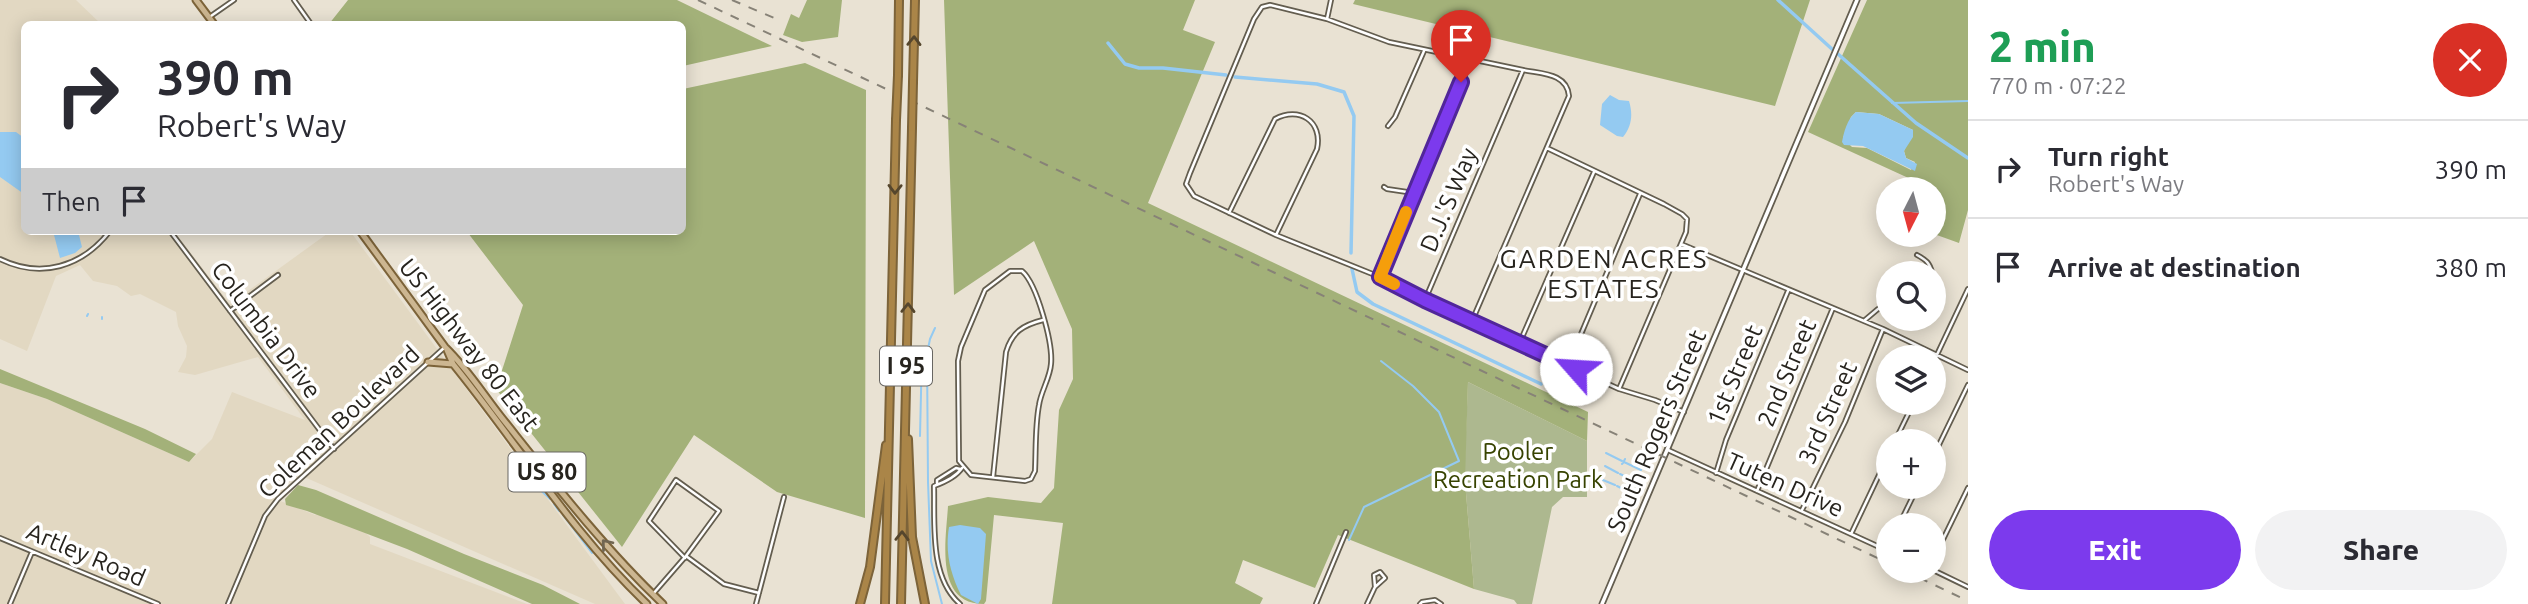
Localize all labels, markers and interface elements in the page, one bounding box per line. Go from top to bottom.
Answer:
pin [1431,10,1491,82]
icon: arrive [1442,21,1480,59]
text: 2 min [1989,23,2096,70]
button: close [2433,23,2507,97]
one-way arrow [906,35,921,46]
icon: right [42,49,133,140]
text: 390 m [157,49,294,104]
text: 770 m · 07:22 [1989,73,2127,98]
text: Robert's Way [157,107,346,143]
text: Turn right [2048,142,2169,171]
street label: D.J.'S Way [1415,143,1483,256]
icon: right [1989,150,2027,188]
text: 390 m [2435,155,2507,184]
text: Robert's Way [2048,171,2184,196]
north arrow [1876,177,1946,247]
map controls [1876,177,1946,583]
icon: arrive [115,182,153,220]
one-way arrow [887,184,903,194]
text: Then [42,187,101,216]
district label: GARDEN ACRES ESTATES [1500,244,1708,303]
icon: arrive [1989,248,2027,286]
street label: US Highway 80 East [394,253,545,436]
text: Arrive at destination [2048,253,2301,282]
text: 380 m [2435,253,2507,282]
street label: Columbia Drive [206,256,326,403]
button: search [1876,261,1946,331]
one-way arrow [900,303,915,314]
street label: 2nd Street [1752,315,1821,430]
street label: 1st Street [1701,320,1768,429]
street label: South Rogers Street [1602,325,1712,536]
position arrow [1539,332,1613,406]
street label: Coleman Boulevard [253,340,425,503]
button: layers [1876,345,1946,415]
road number: I 95 [880,346,932,386]
street label: 3rd Street [1793,357,1862,468]
button: + [1876,429,1946,499]
park label: Pooler Recreation Park [1433,438,1603,493]
street label: Tuten Drive [1723,447,1848,522]
road number: US 80 [508,452,586,492]
button: Exit [1989,510,2241,590]
button: Share [2255,510,2507,590]
button: − [1876,513,1946,583]
street label: Artley Road [23,517,149,592]
one-way arrow [895,530,910,541]
one-way arrow [602,539,615,552]

